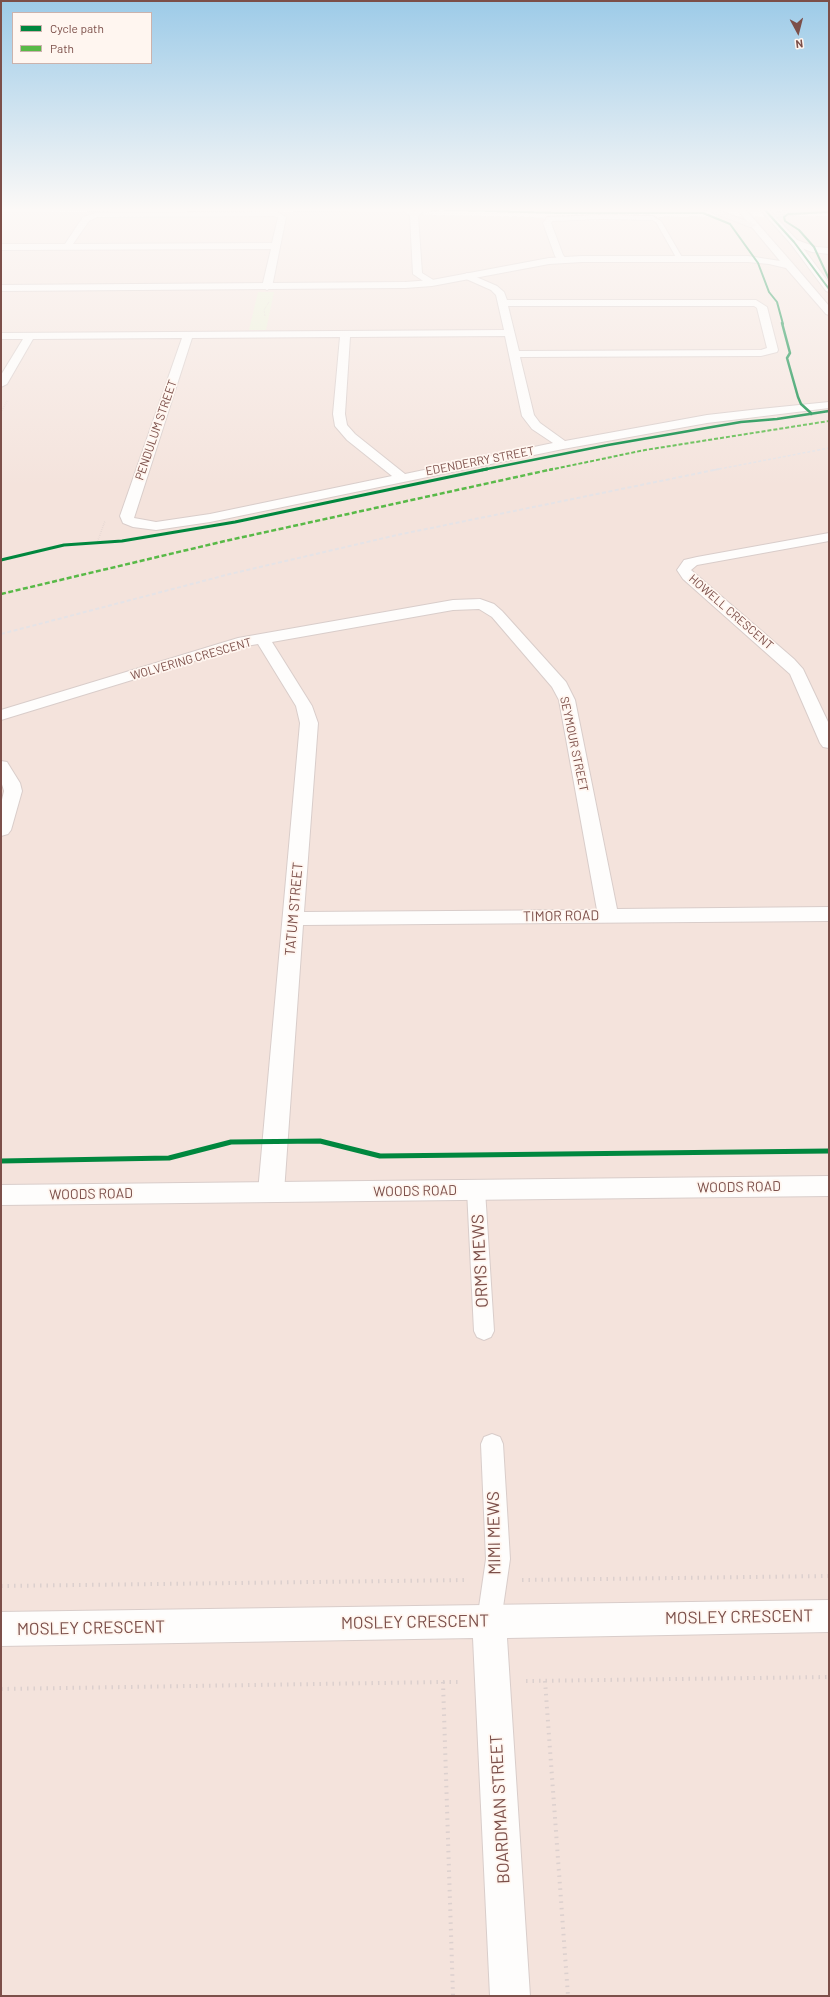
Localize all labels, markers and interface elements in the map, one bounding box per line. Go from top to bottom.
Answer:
legend [12,12,152,64]
north arrow [778,12,818,52]
text: Cycle path [50,21,104,35]
text: N [795,38,804,51]
text: Path [50,41,74,55]
street label: PENDULUM STREET [132,378,180,482]
street label: EDENDERRY STREET [424,443,536,479]
street label: HOWELL CRESCENT [686,571,776,653]
street label: WOLVERING CRESCENT [129,635,253,683]
street label: SEYMOUR STREET [557,695,591,793]
street label: TATUM STREET [282,861,306,957]
street label: TIMOR ROAD [523,907,599,925]
street label: WOODS ROAD [697,1178,781,1196]
street label: WOODS ROAD [373,1182,457,1200]
street label: WOODS ROAD [49,1185,133,1203]
street label: ORMS MEWS [467,1214,493,1308]
street label: MIMI MEWS [483,1491,505,1575]
street label: MOSLEY CRESCENT [665,1606,813,1628]
street label: MOSLEY CRESCENT [341,1611,489,1633]
street label: MOSLEY CRESCENT [17,1617,165,1639]
street label: BOARDMAN STREET [486,1734,514,1884]

